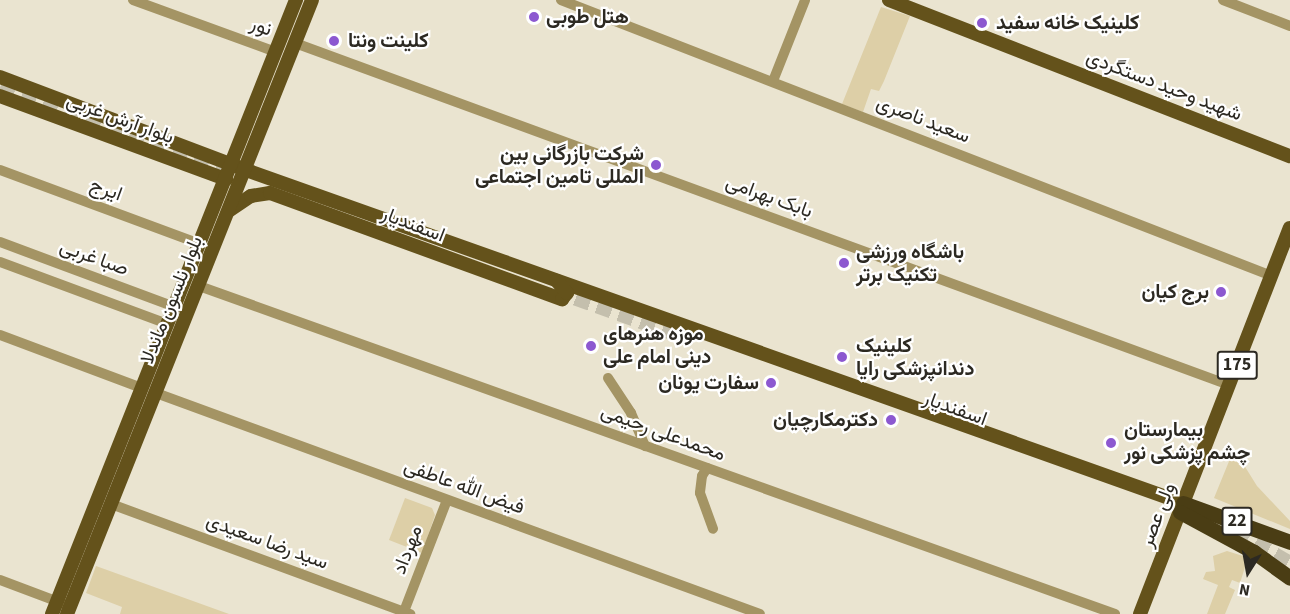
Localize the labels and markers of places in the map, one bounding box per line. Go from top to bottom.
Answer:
place label: هتل طوبی [546,5,629,29]
marker: هتل طوبی [527,10,541,24]
place label: کلینیک خانه سفید [996,11,1139,35]
marker: کلینیک خانه سفید [973,14,991,32]
place label: کلینت ونتا [348,29,429,53]
marker: کلینت ونتا [325,32,343,50]
place label: شرکت بازرگانی بین المللی تامین اجتماعی [475,142,644,189]
marker: شرکت بازرگانی بین المللی تامین اجتماعی [649,158,663,172]
place label: باشگاه ورزشی تکنیک برتر [856,240,964,287]
marker: باشگاه ورزشی تکنیک برتر [837,256,851,270]
place label: برج کیان [1141,280,1209,304]
marker: برج کیان [1214,285,1228,299]
place label: موزه هنرهای دینی امام علی [603,322,711,369]
place label: کلینیک دندانپزشکی رایا [856,334,974,381]
marker: موزه هنرهای دینی امام علی [584,339,598,353]
marker: کلینیک دندانپزشکی رایا [833,348,851,366]
place label: سفارت یونان [658,371,759,395]
marker: سفارت یونان [764,376,778,390]
place label: دكترمكارچيان [773,408,878,432]
marker: دكترمكارچيان [882,411,900,429]
place label: بیمارستان چشم پزشکی نور [1124,419,1250,466]
marker: بیمارستان چشم پزشکی نور [1102,434,1120,452]

